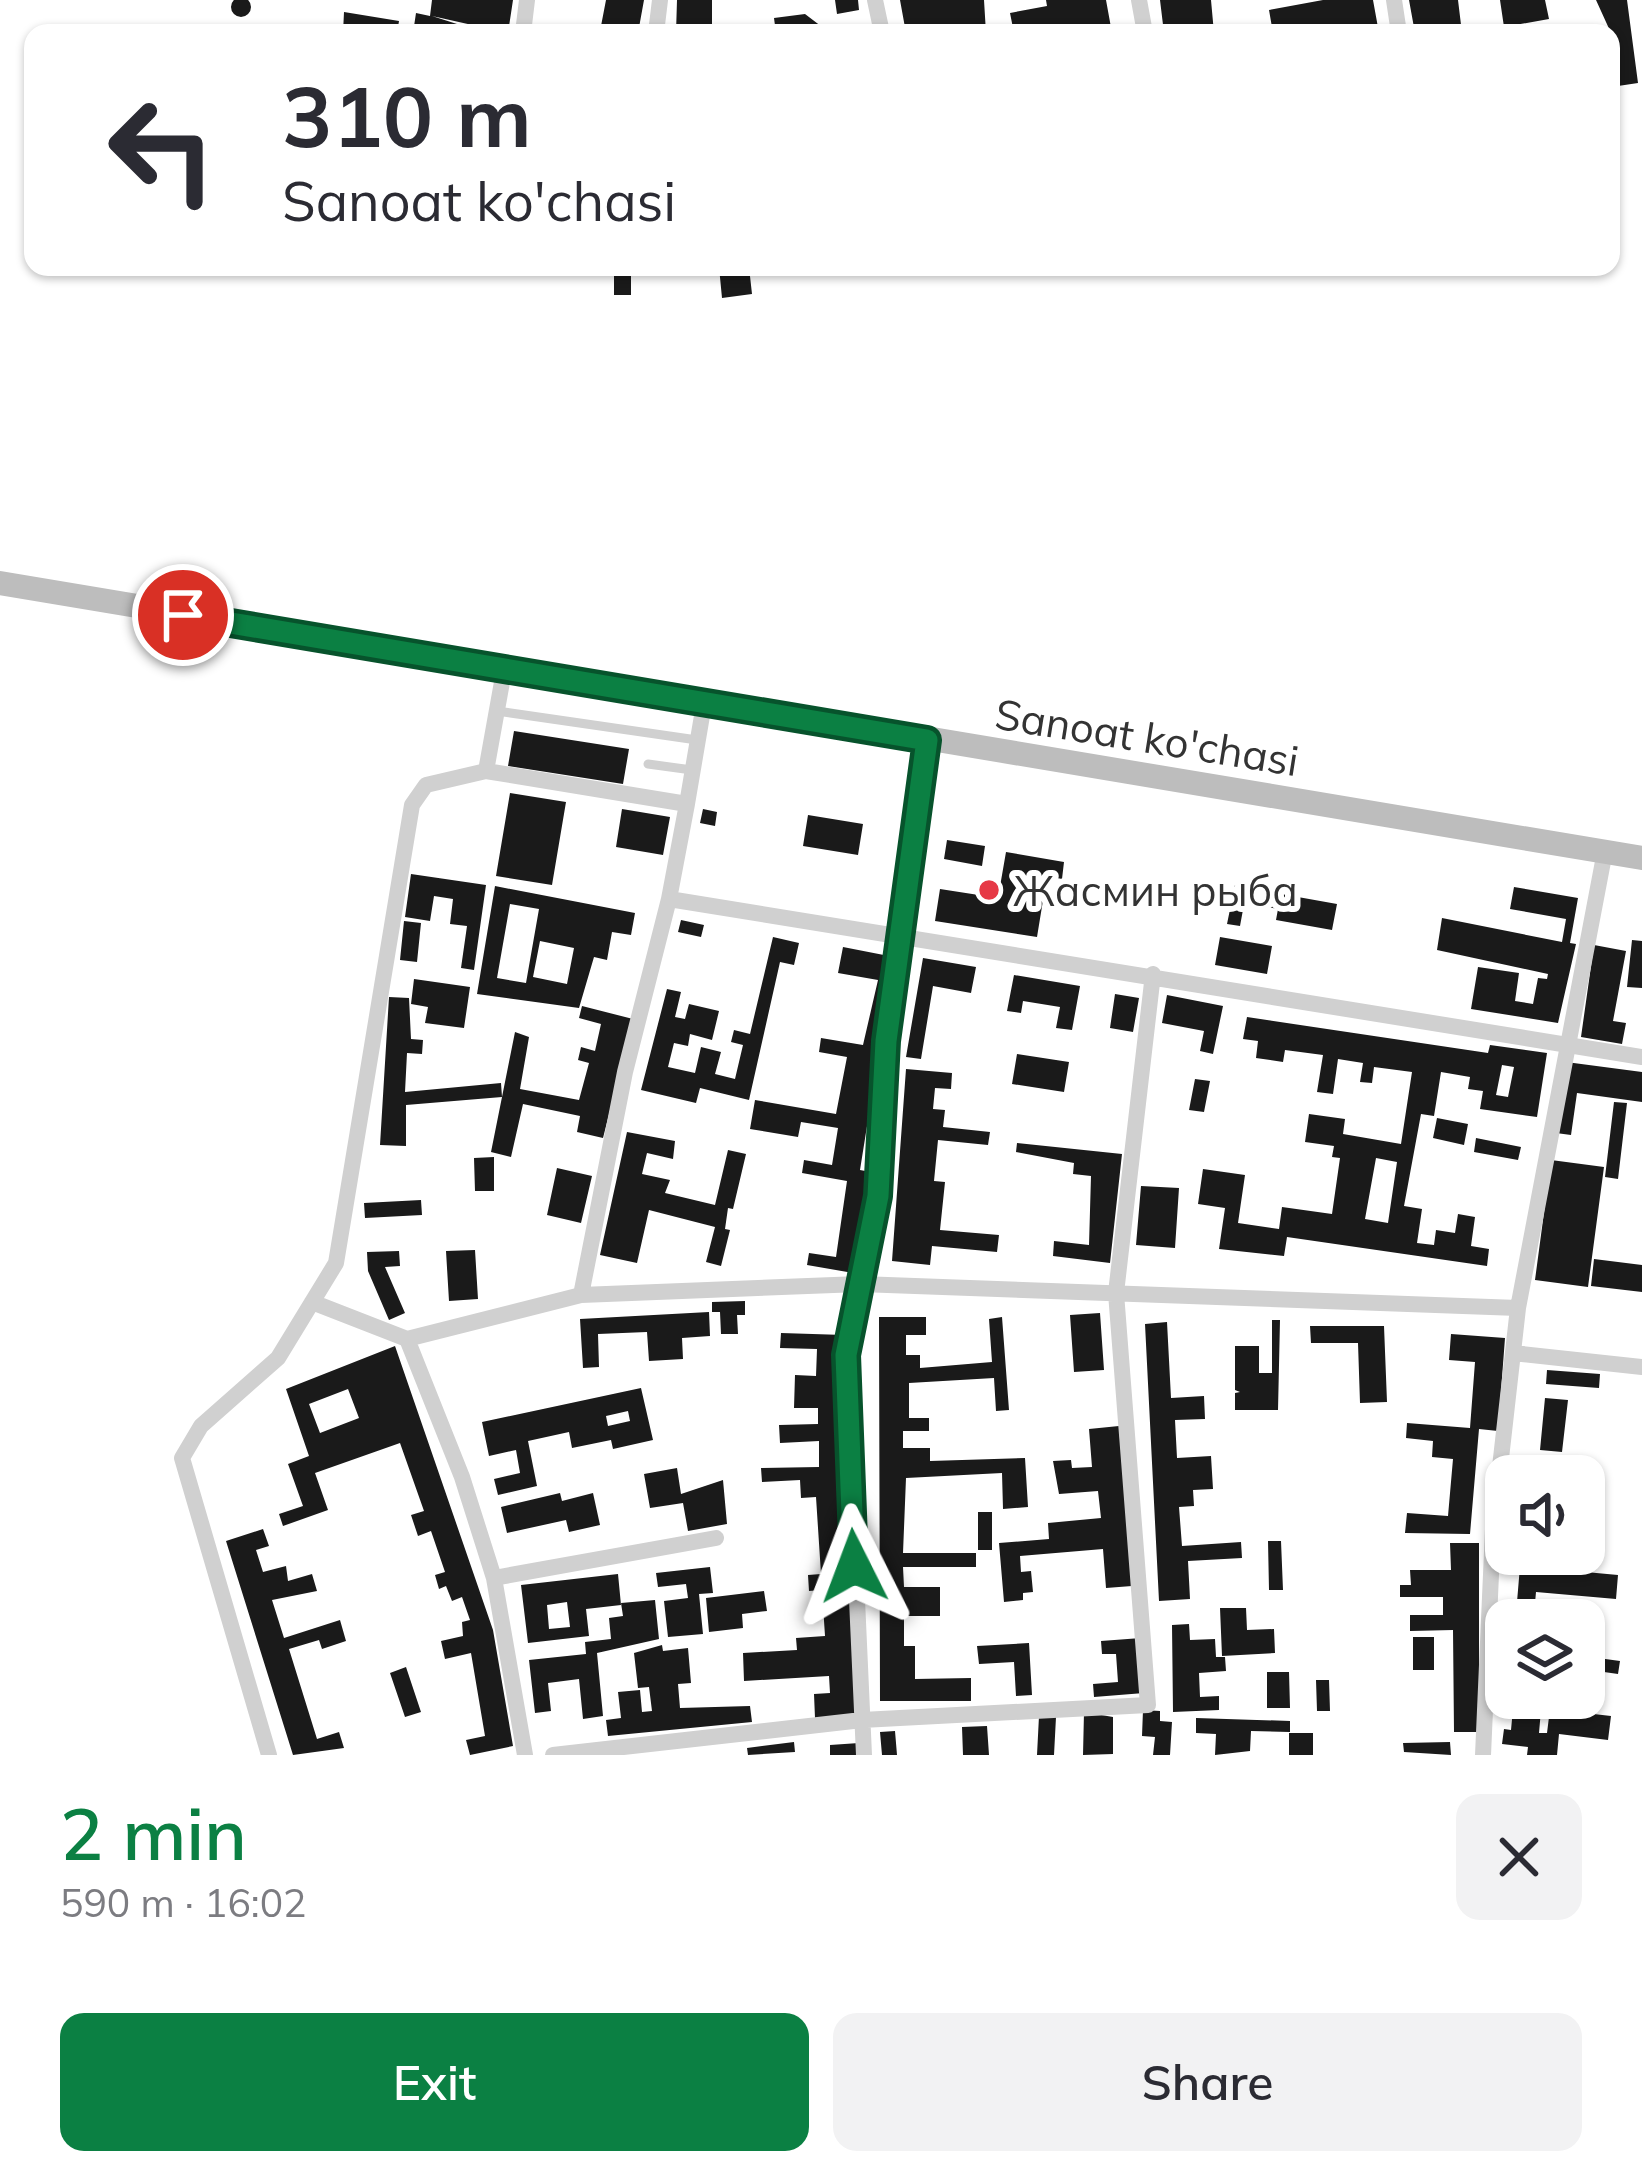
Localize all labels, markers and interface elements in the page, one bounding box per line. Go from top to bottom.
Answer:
text: 310 m [282,63,532,168]
icon: left [84,72,240,228]
text: Sanoat ko'chasi [282,167,676,235]
pin [132,564,234,666]
icon: arrive [150,582,216,648]
street label: Sanoat ko'chasi [991,687,1303,787]
place label: Жасмин рыба [1013,864,1298,917]
marker: Жасмин рыба [976,877,1002,903]
map controls [1485,1455,1605,1719]
button: sound [1485,1455,1605,1575]
position arrow [791,1503,917,1629]
button: layers [1485,1599,1605,1719]
text: 2 min [60,1788,247,1878]
button: close [1456,1794,1582,1920]
text: 590 m · 16:02 [60,1878,306,1927]
button: Exit [60,2013,809,2151]
button: Share [833,2013,1582,2151]

